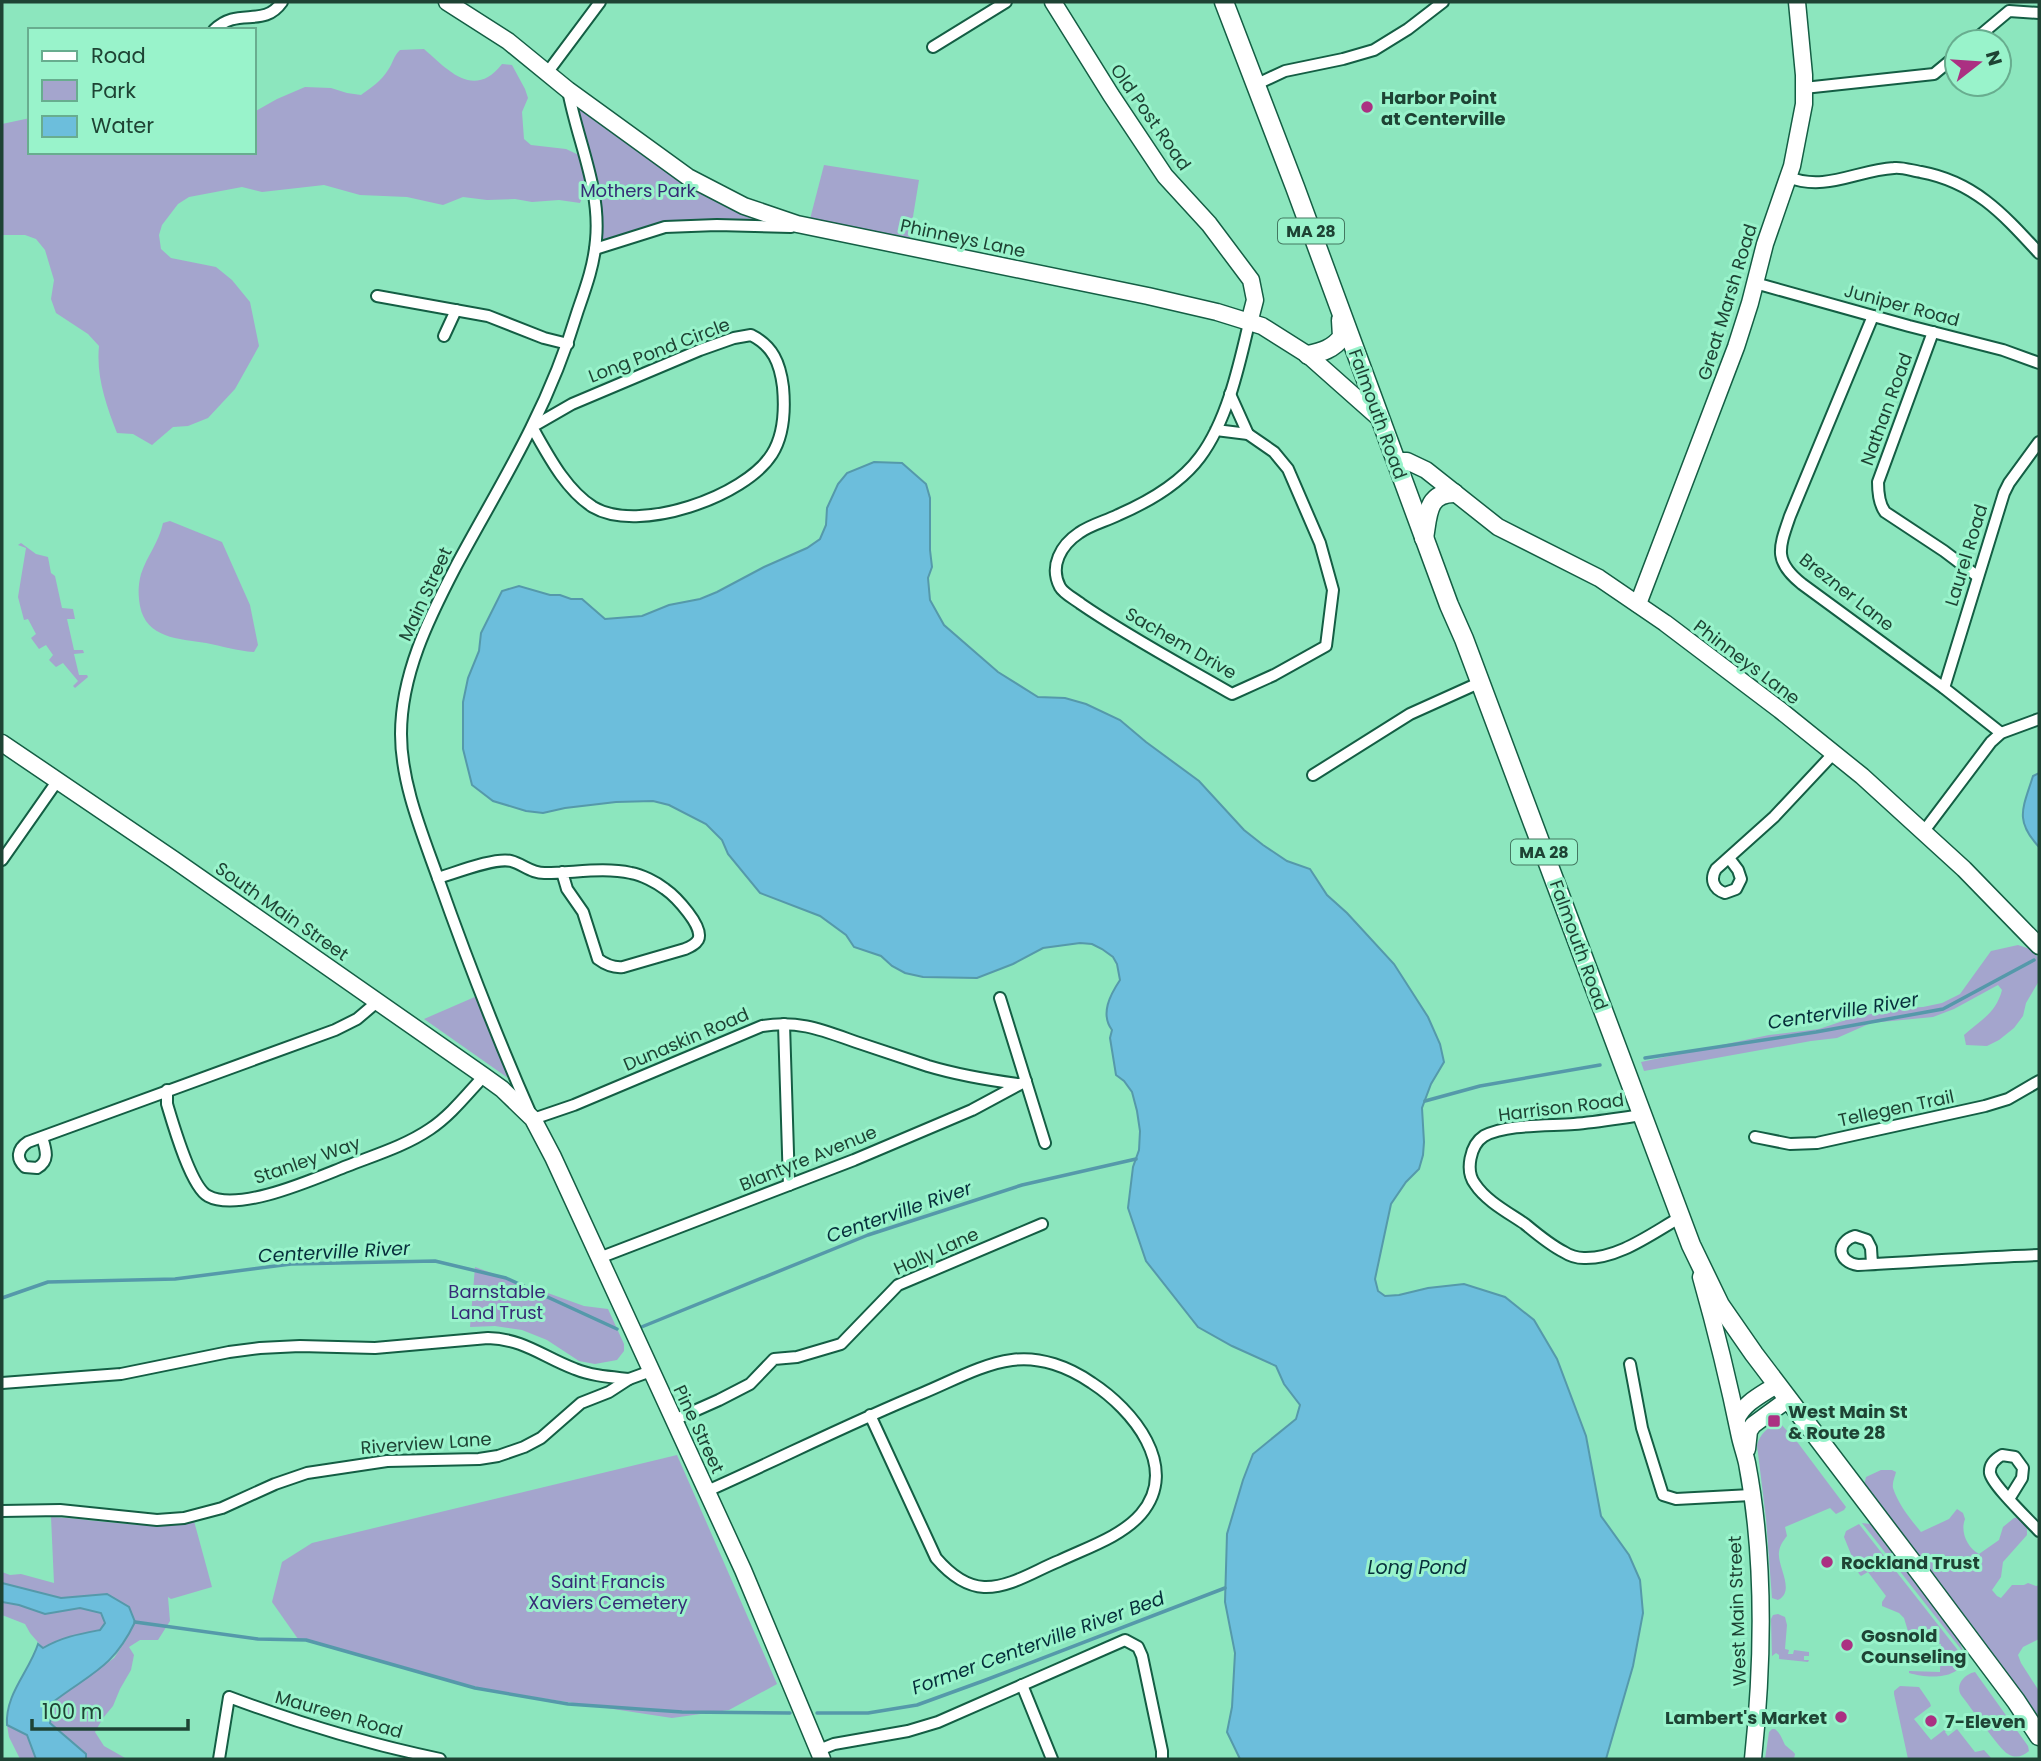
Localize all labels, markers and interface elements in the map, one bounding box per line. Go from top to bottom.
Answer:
legend [28,28,256,154]
north arrow [1943,28,2013,98]
text: Road [91,41,146,70]
text: N [1979,47,2009,69]
street label: Old Post Road [1105,59,1197,175]
text: Park [91,76,136,105]
place label: Harbor Point at Centerville [1381,85,1506,131]
marker: Harbor Point at Centerville [1359,99,1375,115]
text: Water [91,111,154,140]
park label: Mothers Park [580,178,697,203]
street label: Phinneys Lane [898,213,1028,263]
road number: MA 28 [1278,218,1344,244]
street label: Great Marsh Road [1691,221,1763,383]
street label: Juniper Road [1841,278,1963,332]
street label: Long Pond Circle [585,311,733,389]
street label: Falmouth Road [1343,345,1413,483]
street label: Nathan Road [1854,349,1918,469]
street label: Laurel Road [1939,501,1993,609]
street label: Main Street [392,543,458,645]
street label: Brezner Lane [1794,547,1900,637]
street label: Sachem Drive [1121,601,1241,685]
street label: Phinneys Lane [1689,614,1805,710]
road number: MA 28 [1511,839,1577,864]
street label: South Main Street [210,856,354,966]
street label: Falmouth Road [1544,876,1614,1014]
water label: Centerville River [1766,986,1921,1036]
street label: Dunaskin Road [619,1001,753,1077]
street label: Tellegen Trail [1836,1084,1956,1132]
street label: Harrison Road [1497,1087,1625,1127]
street label: Blantyre Avenue [736,1119,880,1197]
street label: Stanley Way [250,1130,364,1190]
water label: Centerville River [823,1174,976,1250]
street label: Holly Lane [890,1221,982,1281]
water label: Centerville River [257,1234,412,1269]
park label: Barnstable Land Trust [448,1279,546,1325]
street label: Pine Street [668,1381,730,1477]
place label: West Main St & Route 28 [1788,1399,1908,1445]
marker: West Main St & Route 28 [1766,1413,1782,1429]
street label: Riverview Lane [360,1426,492,1460]
street label: West Main Street [1722,1535,1752,1687]
place label: Rockland Trust [1841,1550,1980,1575]
water label: Long Pond [1367,1554,1467,1581]
marker: Rockland Trust [1819,1554,1835,1570]
park label: Saint Francis Xaviers Cemetery [528,1569,688,1615]
water label: Former Centerville River Bed [908,1585,1168,1701]
place label: Gosnold Counseling [1861,1623,1967,1669]
marker: Gosnold Counseling [1839,1637,1855,1653]
street label: Maureen Road [272,1684,406,1744]
scale bar [32,1688,187,1732]
text: 100 m [42,1697,102,1726]
place label: Lambert's Market [1665,1705,1827,1730]
marker: Lambert's Market [1833,1709,1849,1725]
place label: 7-Eleven [1945,1709,2026,1734]
marker: 7-Eleven [1923,1713,1939,1729]

